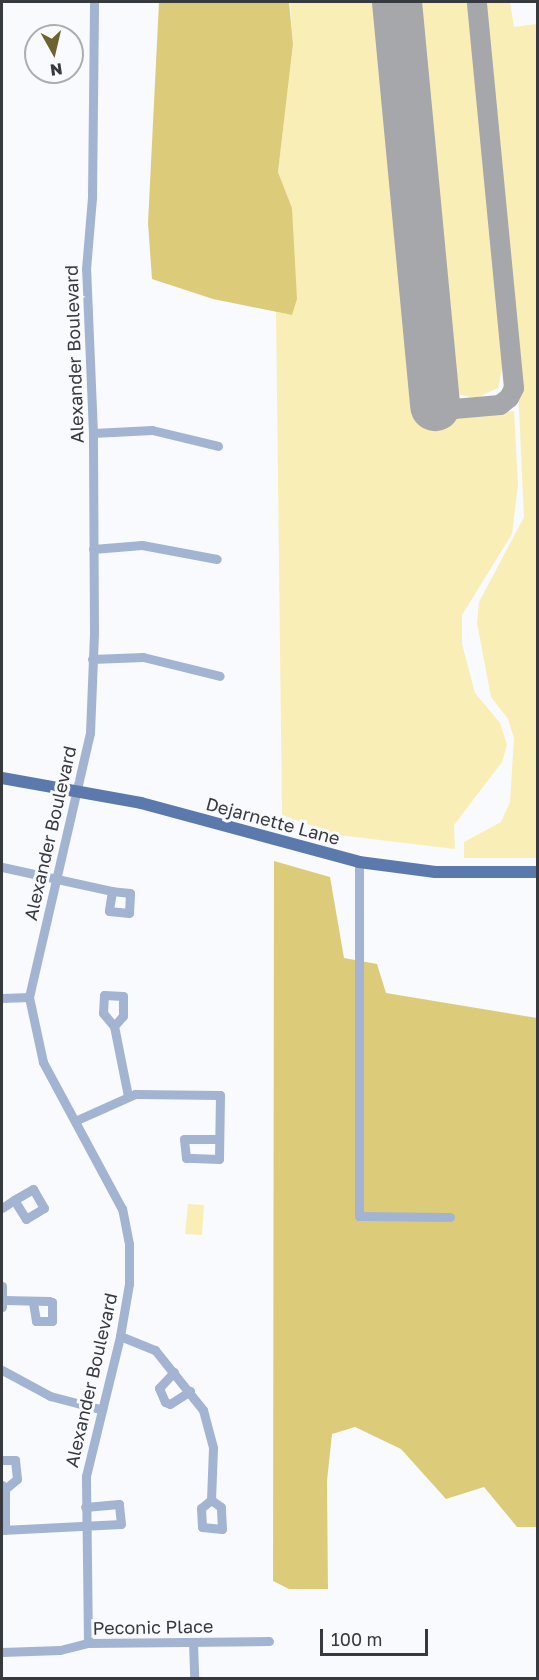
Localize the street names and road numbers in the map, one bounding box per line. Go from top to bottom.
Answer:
street label: Alexander Boulevard [60,264,88,444]
street label: Alexander Boulevard [19,744,81,922]
street label: Dejarnette Lane [204,793,342,849]
street label: Alexander Boulevard [60,1291,122,1469]
street label: Peconic Place [92,1615,214,1639]

